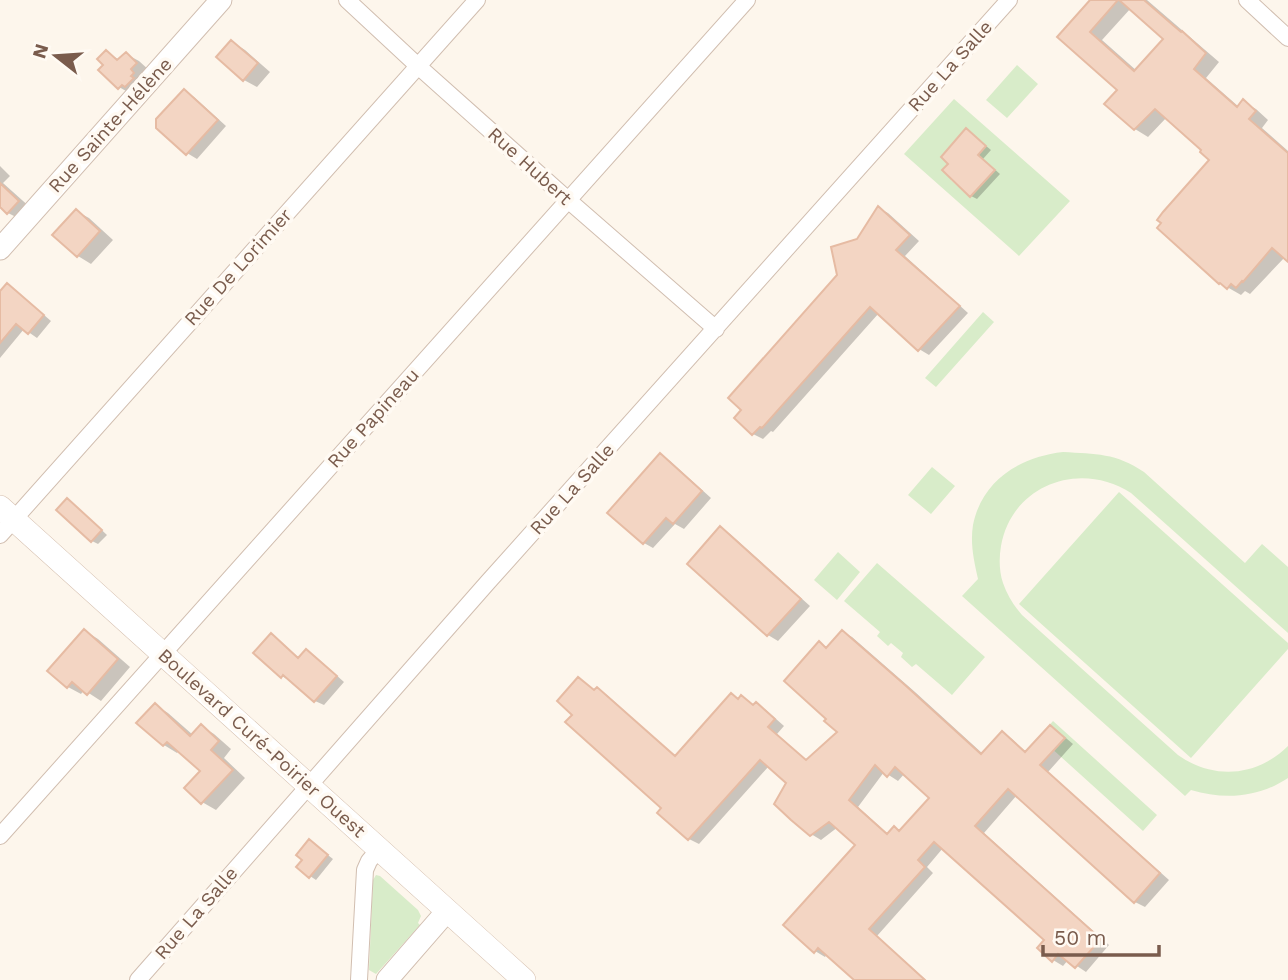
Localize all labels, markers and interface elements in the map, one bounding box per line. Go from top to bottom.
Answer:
street label: Rue La Salle [903,16,997,116]
north arrow [21,21,91,91]
text: N [27,41,53,61]
street label: Rue Sainte-Hélène [43,53,177,197]
street label: Rue Hubert [483,122,577,210]
street label: Rue De Lorimier [179,203,297,330]
street label: Rue Papineau [322,363,424,473]
street label: Rue La Salle [525,439,619,539]
street label: Boulevard Curé-Poirier Ouest [153,644,371,842]
street label: Rue La Salle [150,862,242,964]
scale bar [1043,914,1158,958]
text: 50 m [1054,925,1106,950]

